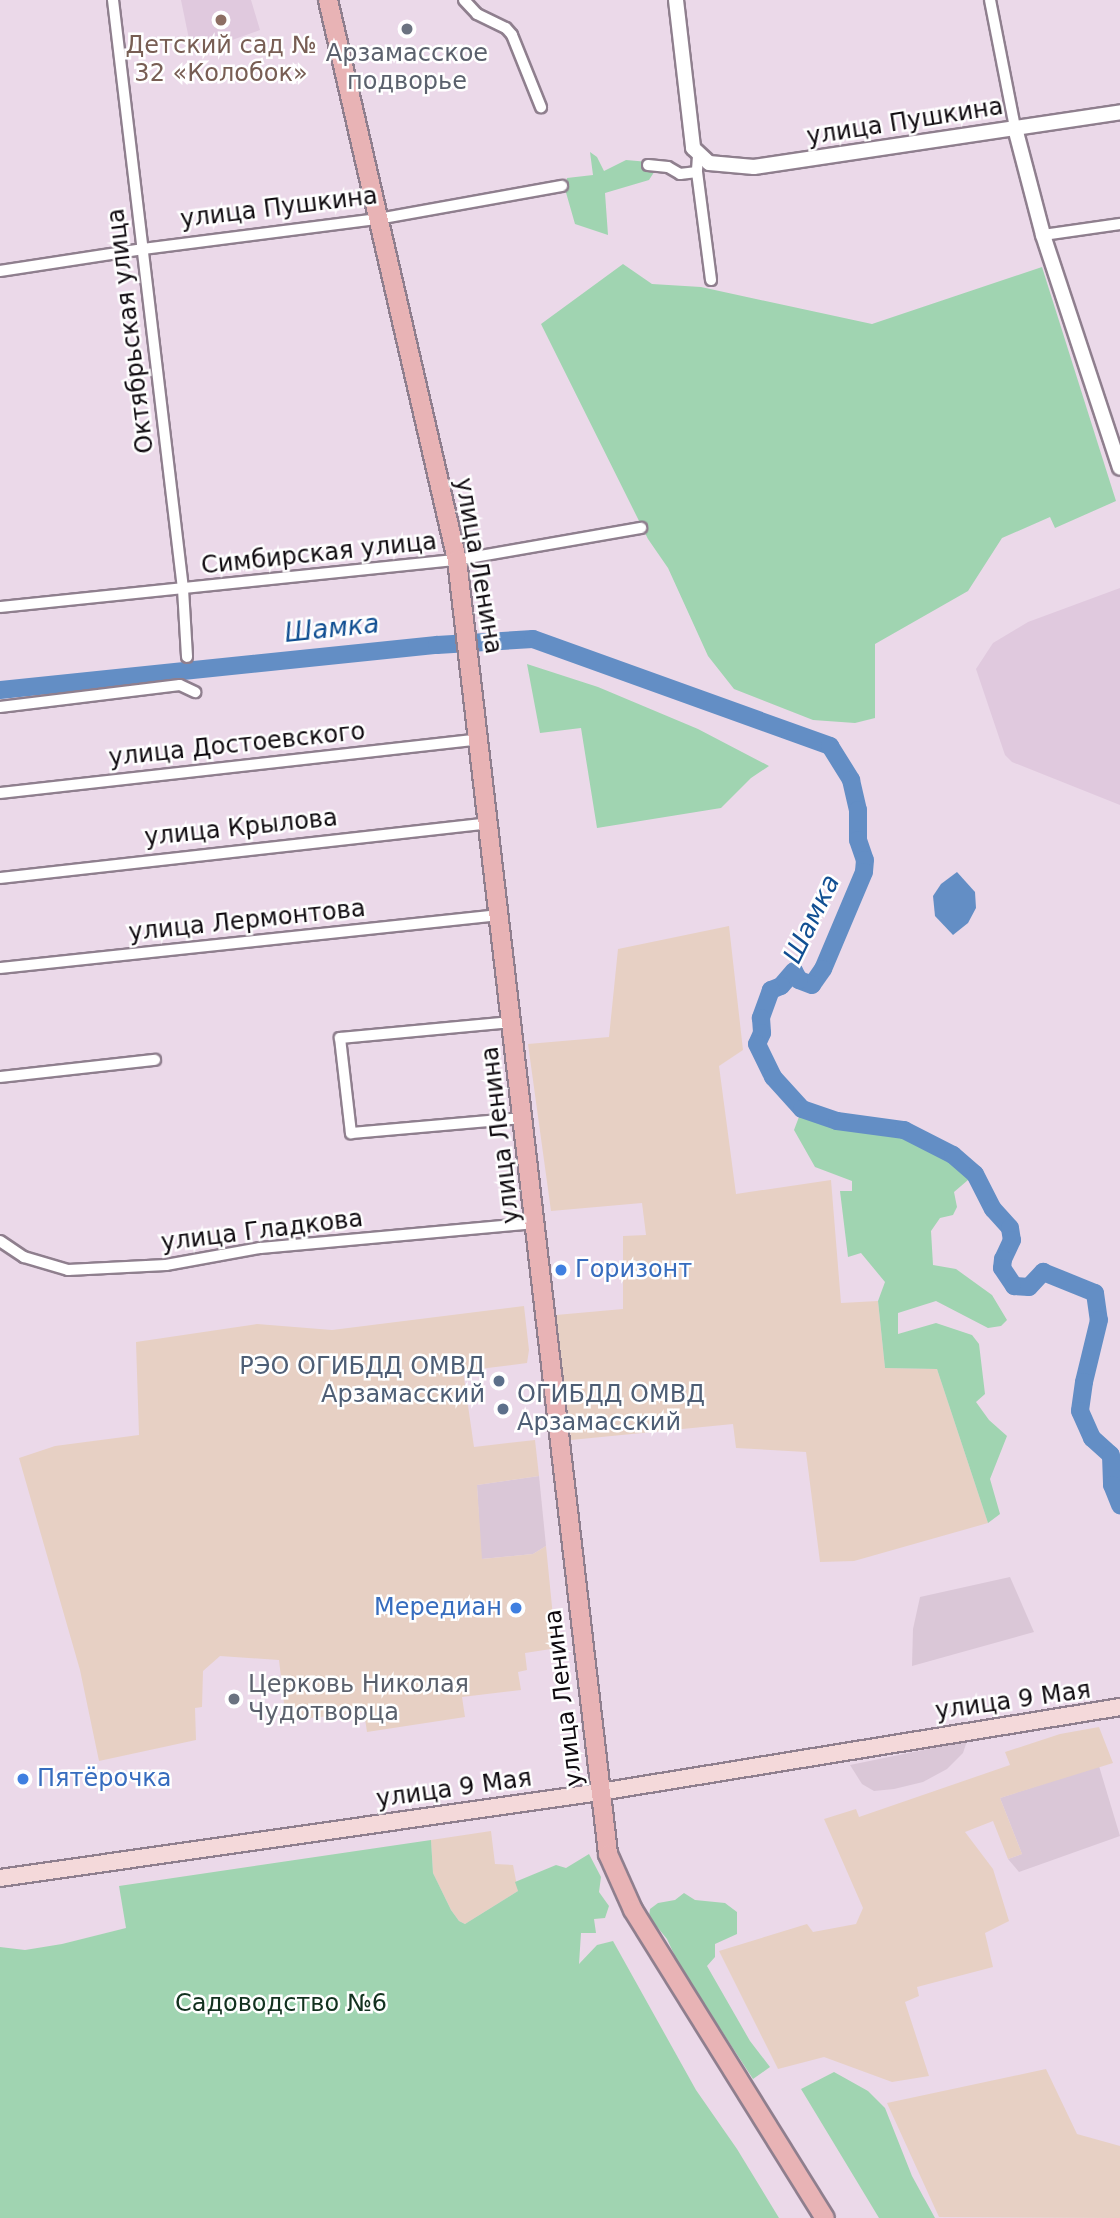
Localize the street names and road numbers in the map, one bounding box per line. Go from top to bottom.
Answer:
street label: улица Пушкина [805,92,1005,152]
street label: улица Пушкина [179,182,379,234]
street label: Октябрьская улица [102,207,160,455]
street label: улица Ленина [448,476,508,656]
street label: Симбирская улица [200,527,438,581]
street label: улица Достоевского [107,717,367,773]
street label: улица Крылова [143,804,339,852]
street label: улица Лермонтова [127,894,367,948]
street label: улица Ленина [476,1045,526,1225]
street label: улица Гладкова [159,1204,365,1258]
street label: улица Ленина [539,1608,589,1788]
street label: улица 9 Мая [933,1676,1093,1726]
street label: улица 9 Мая [374,1764,534,1814]

